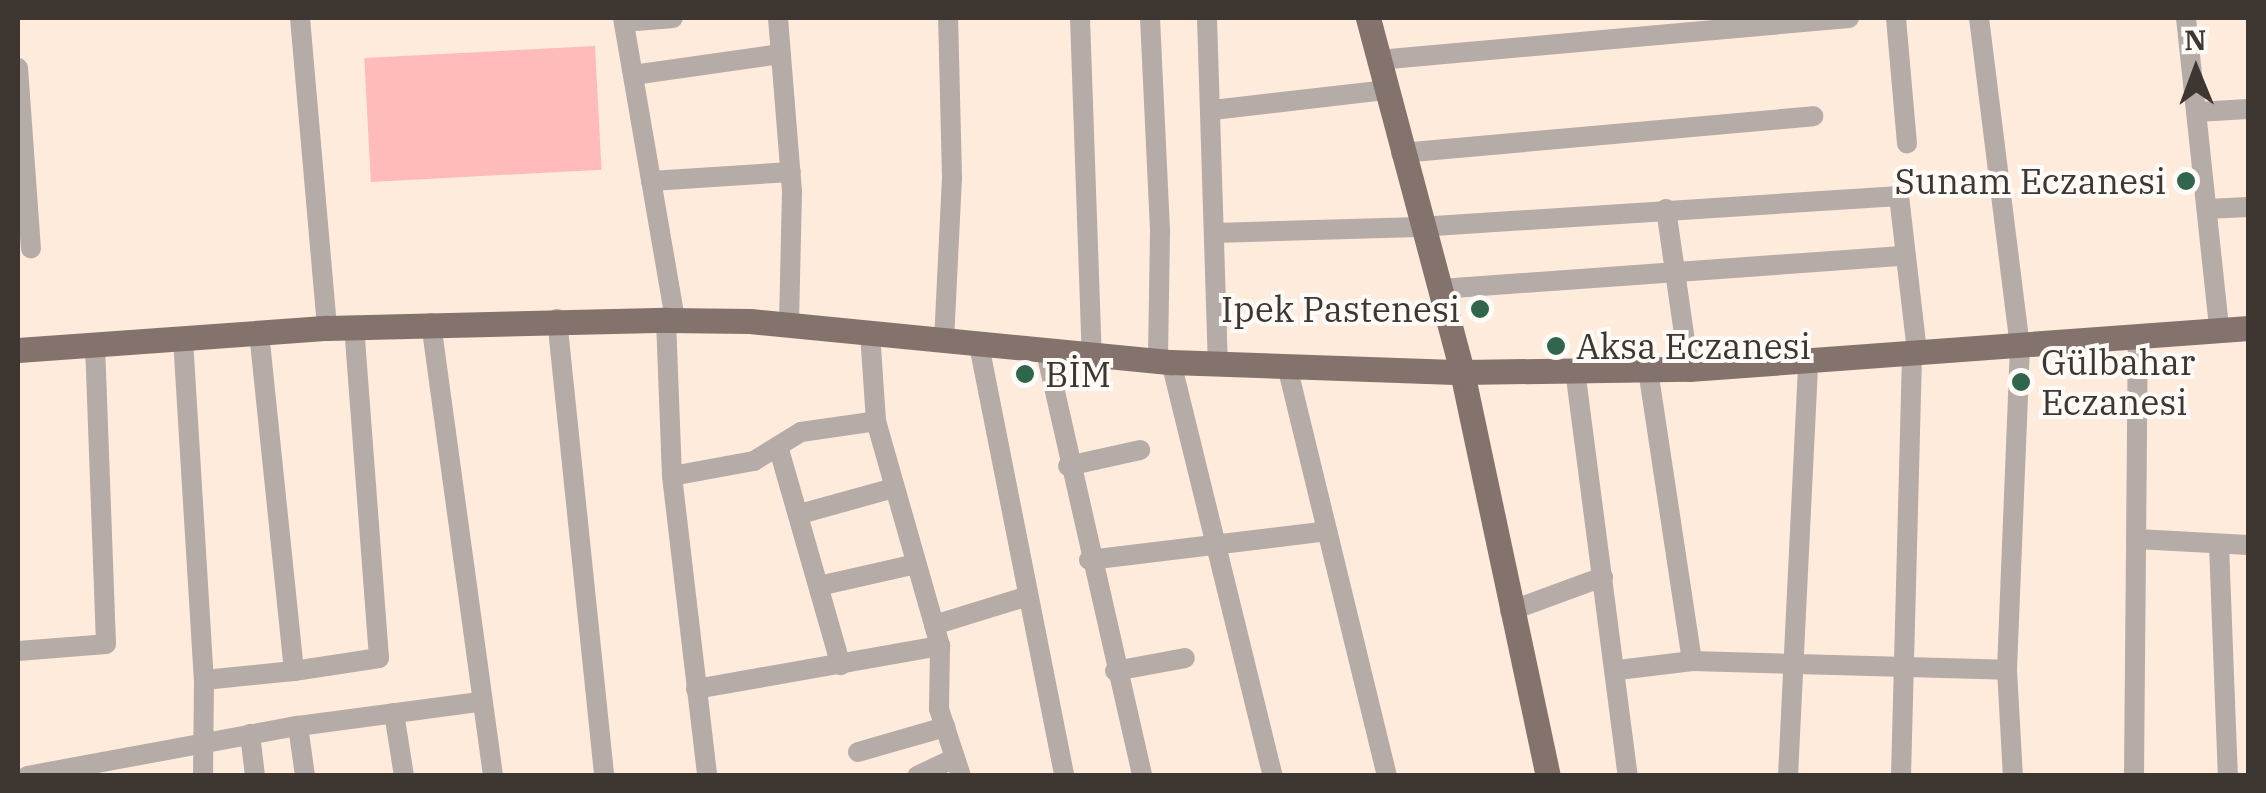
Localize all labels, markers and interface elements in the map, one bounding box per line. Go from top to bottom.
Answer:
north arrow [2146,20,2246,120]
text: N [2184,21,2207,58]
place label: Sunam Eczanesi [1895,160,2166,202]
marker: Sunam Eczanesi [2175,170,2197,192]
place label: Ipek Pastenesi [1221,288,1460,330]
marker: Ipek Pastenesi [1469,298,1491,320]
place label: Aksa Eczanesi [1576,325,1811,367]
marker: Aksa Eczanesi [1545,335,1567,357]
place label: Gülbahar Eczanesi [2041,341,2195,423]
place label: BİM [1045,353,1111,395]
marker: BİM [1014,363,1036,385]
marker: Gülbahar Eczanesi [2010,371,2032,393]

